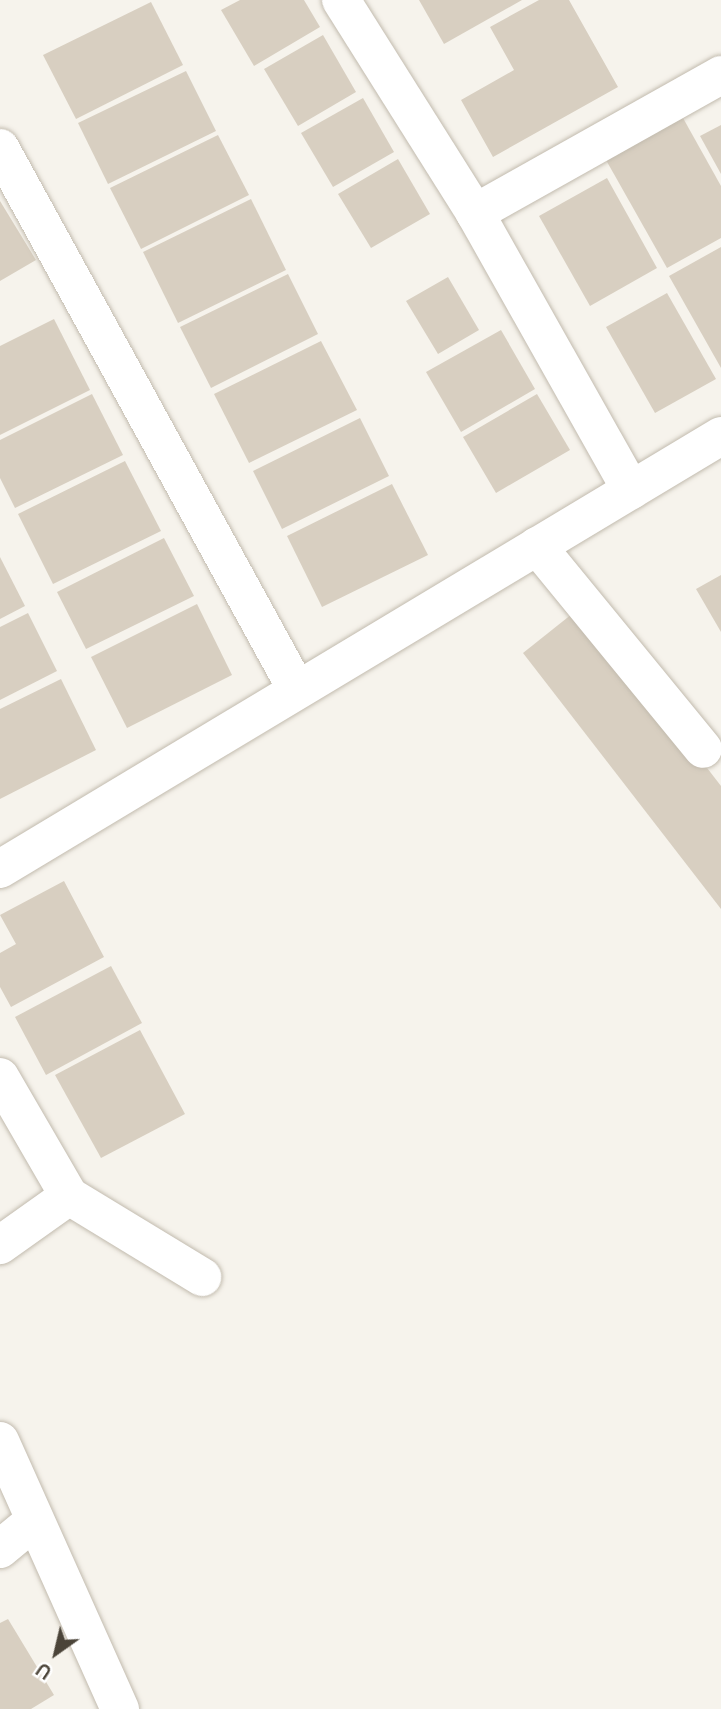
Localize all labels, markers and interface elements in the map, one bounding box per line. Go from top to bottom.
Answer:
north arrow [21,1618,91,1688]
text: U [32,1657,56,1684]

